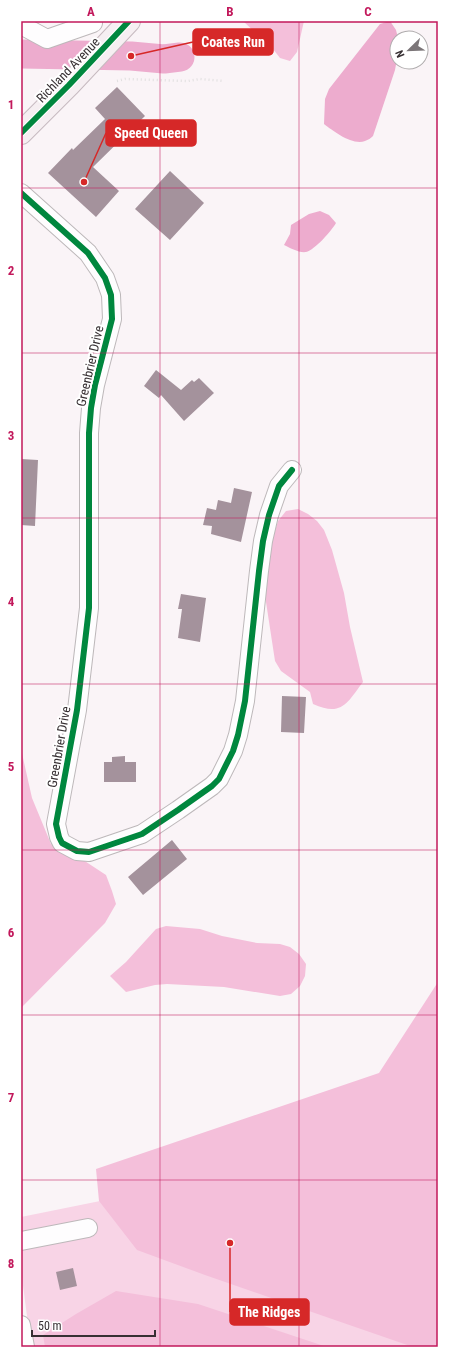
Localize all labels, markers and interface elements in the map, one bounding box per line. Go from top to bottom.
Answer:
text: A [87,4,95,19]
text: B [226,4,234,19]
text: C [364,4,372,19]
callout: Coates Run [193,29,273,55]
north arrow [389,30,429,70]
street label: Richland Avenue [33,34,103,106]
text: Coates Run [201,34,265,50]
text: N [393,48,408,59]
text: 1 [8,97,14,112]
callout: Speed Queen [106,120,196,146]
text: Speed Queen [114,125,188,141]
text: 2 [8,263,15,278]
street label: Greenbrier Drive [73,324,107,408]
text: 3 [8,428,14,443]
text: 4 [8,594,15,609]
street label: Greenbrier Drive [44,705,74,789]
text: 5 [8,759,15,774]
text: 6 [8,925,15,940]
text: 7 [8,1090,15,1105]
text: 8 [8,1256,14,1271]
callout: The Ridges [230,1299,309,1325]
text: The Ridges [238,1304,300,1320]
scale bar [32,1312,155,1338]
text: 50 m [38,1319,62,1333]

